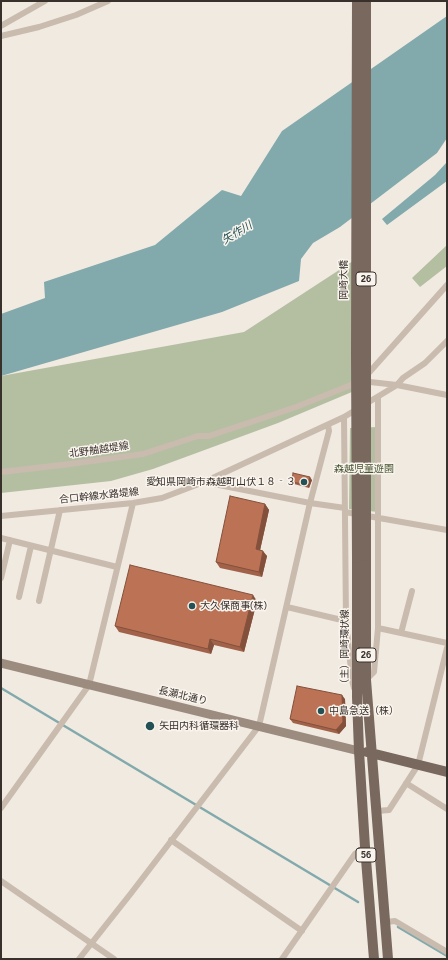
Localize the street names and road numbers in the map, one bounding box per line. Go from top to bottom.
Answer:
street label: 岡崎大橋 [338,260,350,300]
road number: 26 [356,272,376,286]
street label: 北野舳越堤線 [68,440,130,460]
street label: 合口幹線水路堤線 [59,486,139,506]
street label: （主）岡崎環状線 [339,609,351,689]
road number: 26 [356,648,376,662]
street label: 長瀬北通り [157,685,209,707]
road number: 56 [356,848,376,862]

